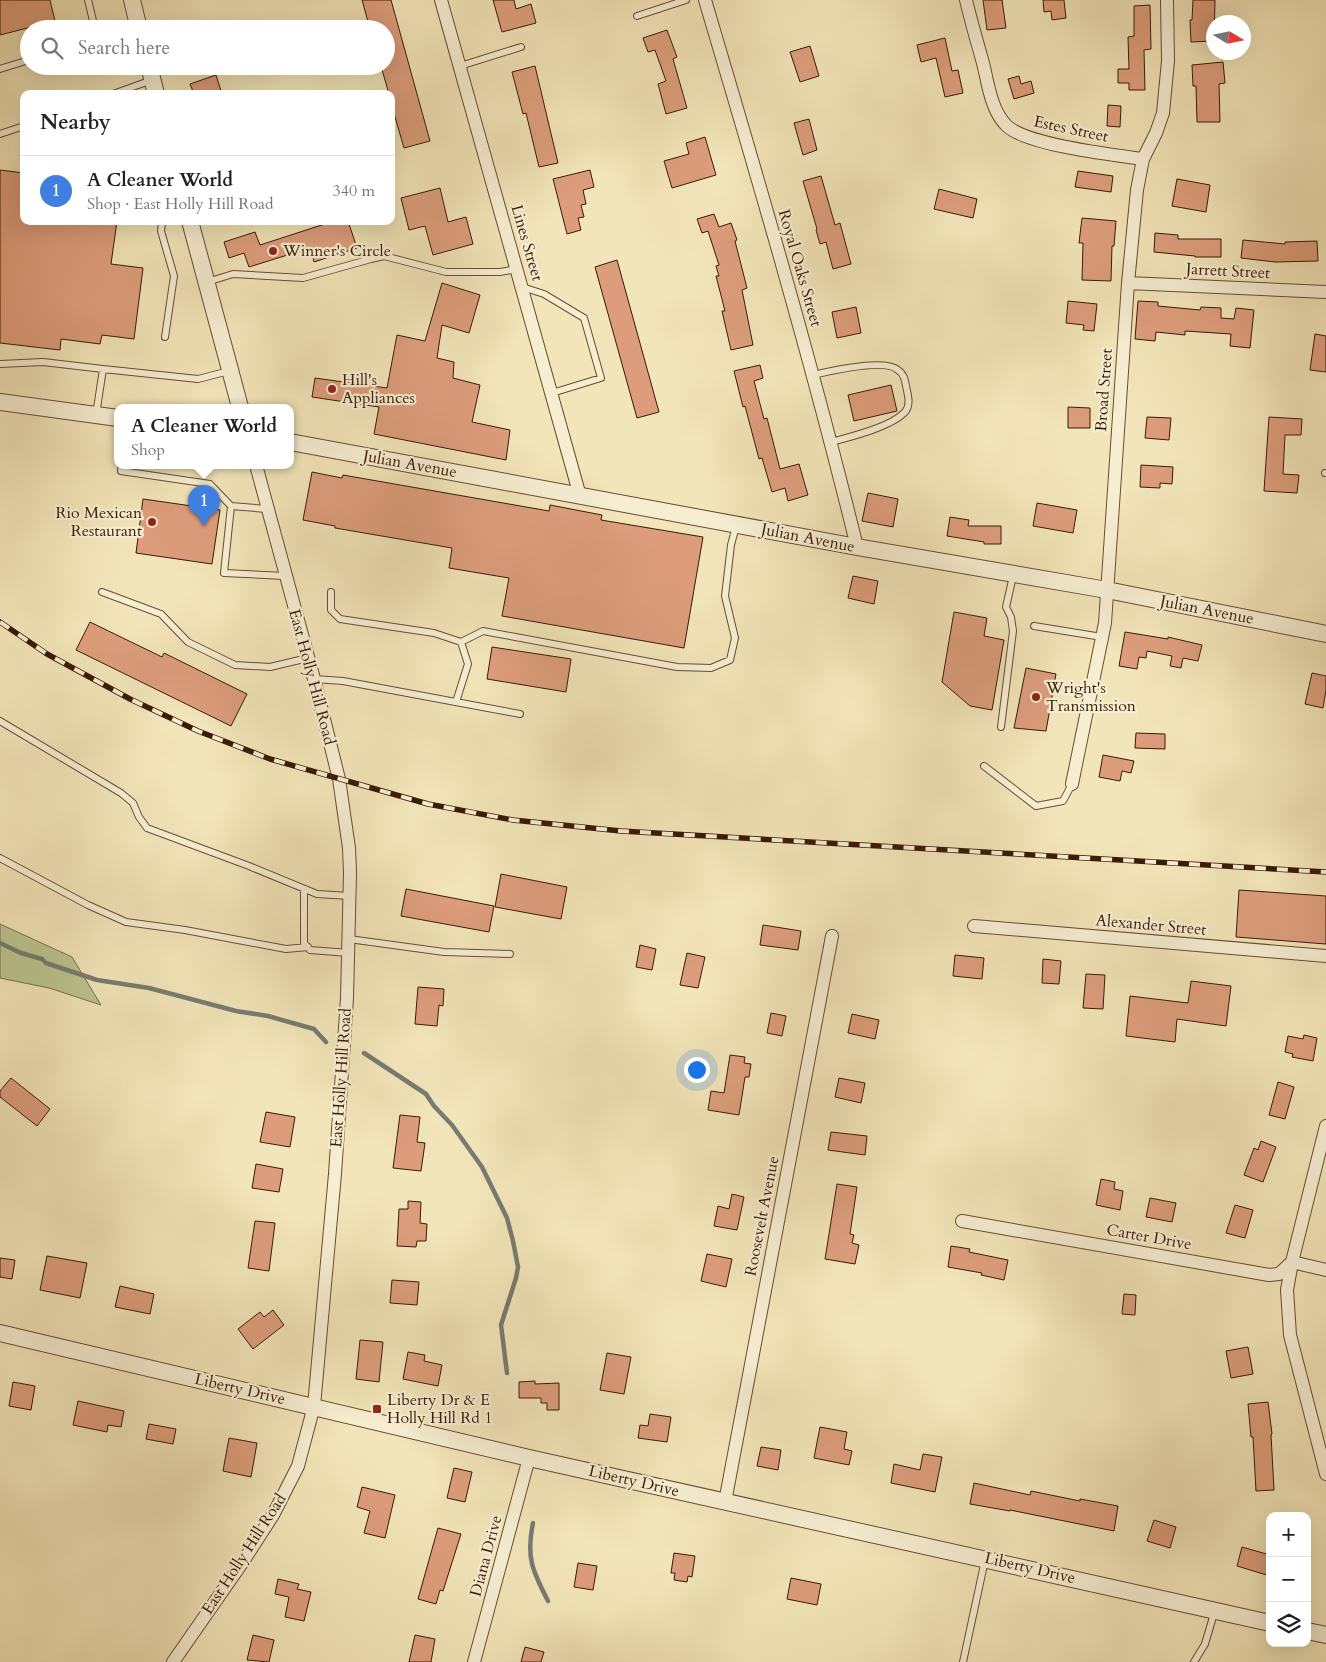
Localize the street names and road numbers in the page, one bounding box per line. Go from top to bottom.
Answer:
street label: Estes Street [1032,110,1110,148]
street label: Lines Street [506,202,548,284]
street label: Royal Oaks Street [773,207,827,329]
street label: Jarrett Street [1183,258,1271,284]
street label: Broad Street [1090,348,1118,432]
street label: Julian Avenue [359,445,459,483]
street label: Julian Avenue [757,518,857,558]
street label: Julian Avenue [1156,590,1256,630]
street label: East Holly Hill Road [283,607,341,748]
street label: Alexander Street [1095,909,1207,941]
street label: East Holly Hill Road [325,1007,357,1149]
street label: Roosevelt Avenue [740,1154,784,1278]
street label: Carter Drive [1105,1219,1193,1255]
street label: Liberty Drive [193,1368,287,1410]
street label: Liberty Drive [587,1460,681,1502]
street label: East Holly Hill Road [197,1489,292,1619]
street label: Diana Drive [465,1513,507,1599]
street label: Liberty Drive [983,1547,1077,1589]

